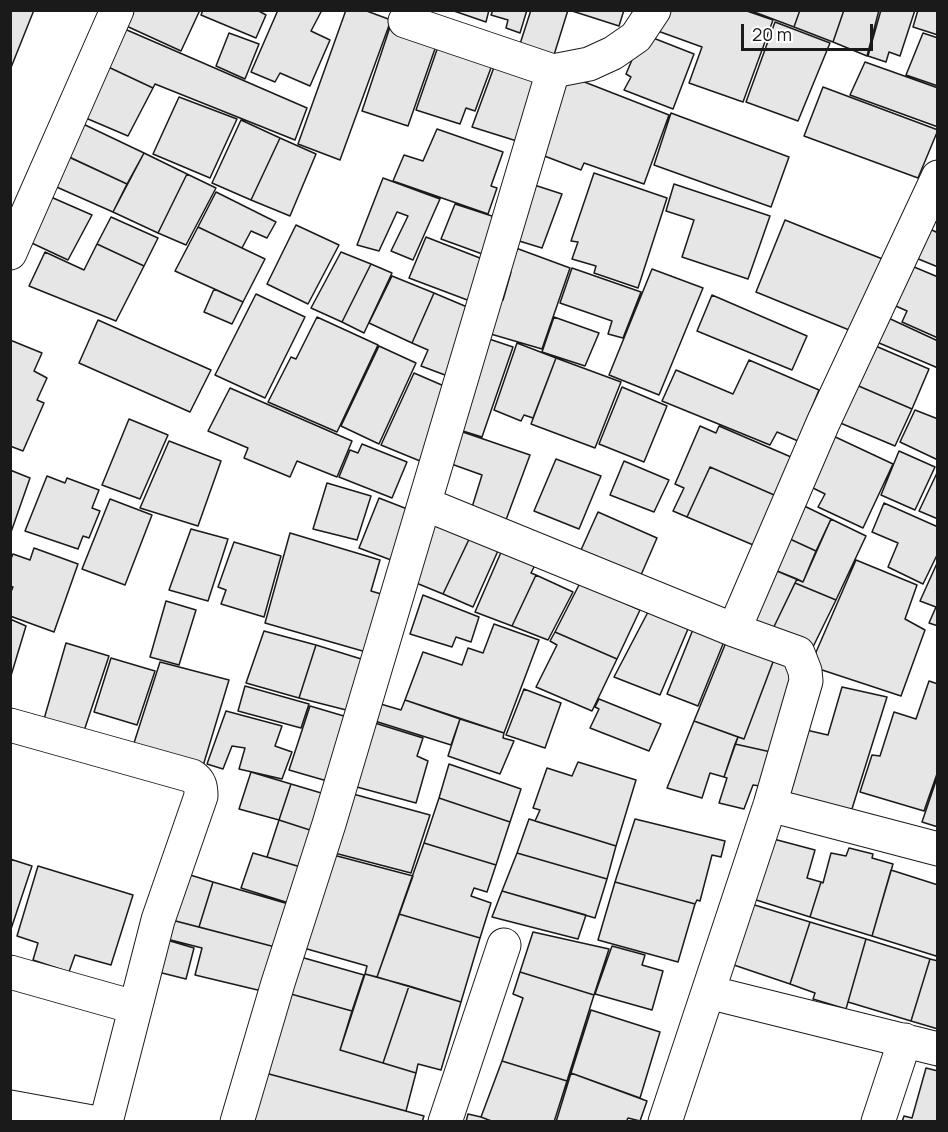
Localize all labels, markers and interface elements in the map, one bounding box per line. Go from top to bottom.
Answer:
scale bar [744,12,876,50]
text: 20 m [752,22,792,46]

